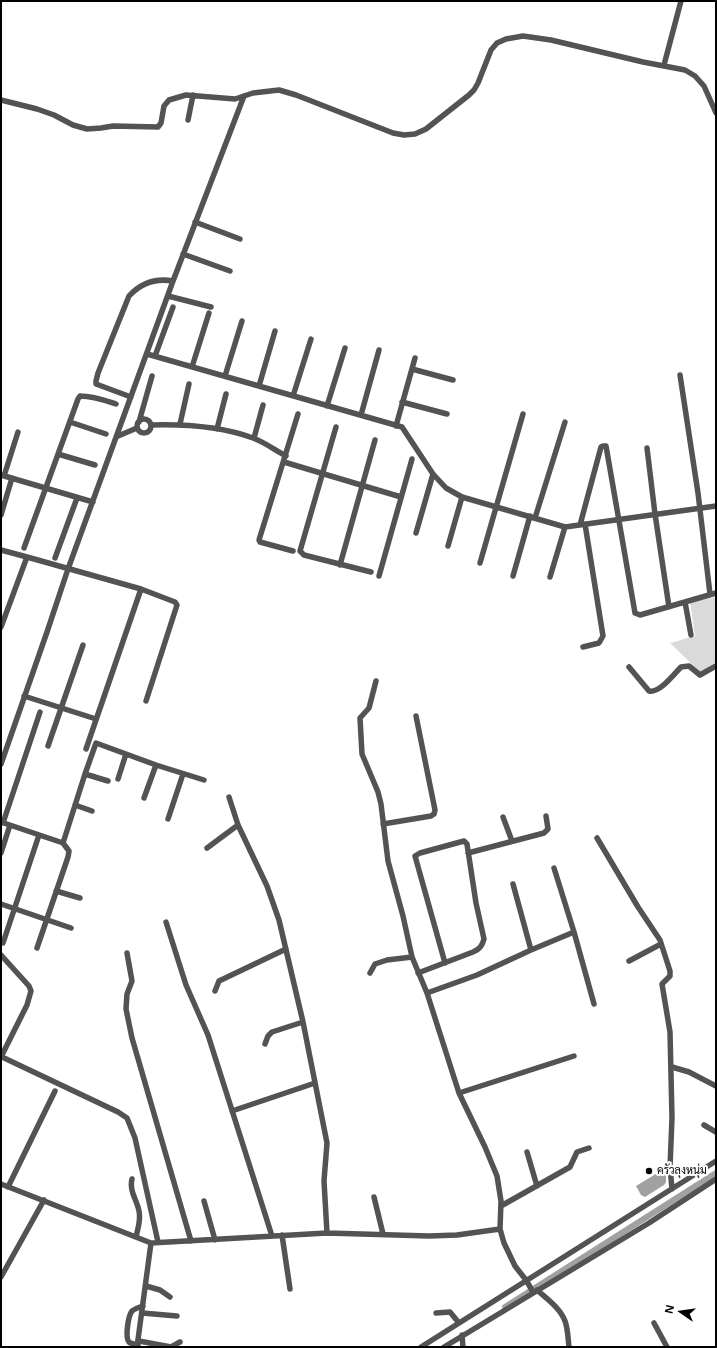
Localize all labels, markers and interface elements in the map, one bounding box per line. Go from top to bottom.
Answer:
place label: ครัวลุงหนุ่ม [657,1164,707,1178]
marker: ครัวลุงหนุ่ม [644,1166,654,1176]
north arrow [661,1292,701,1332]
text: N [661,1303,677,1315]

